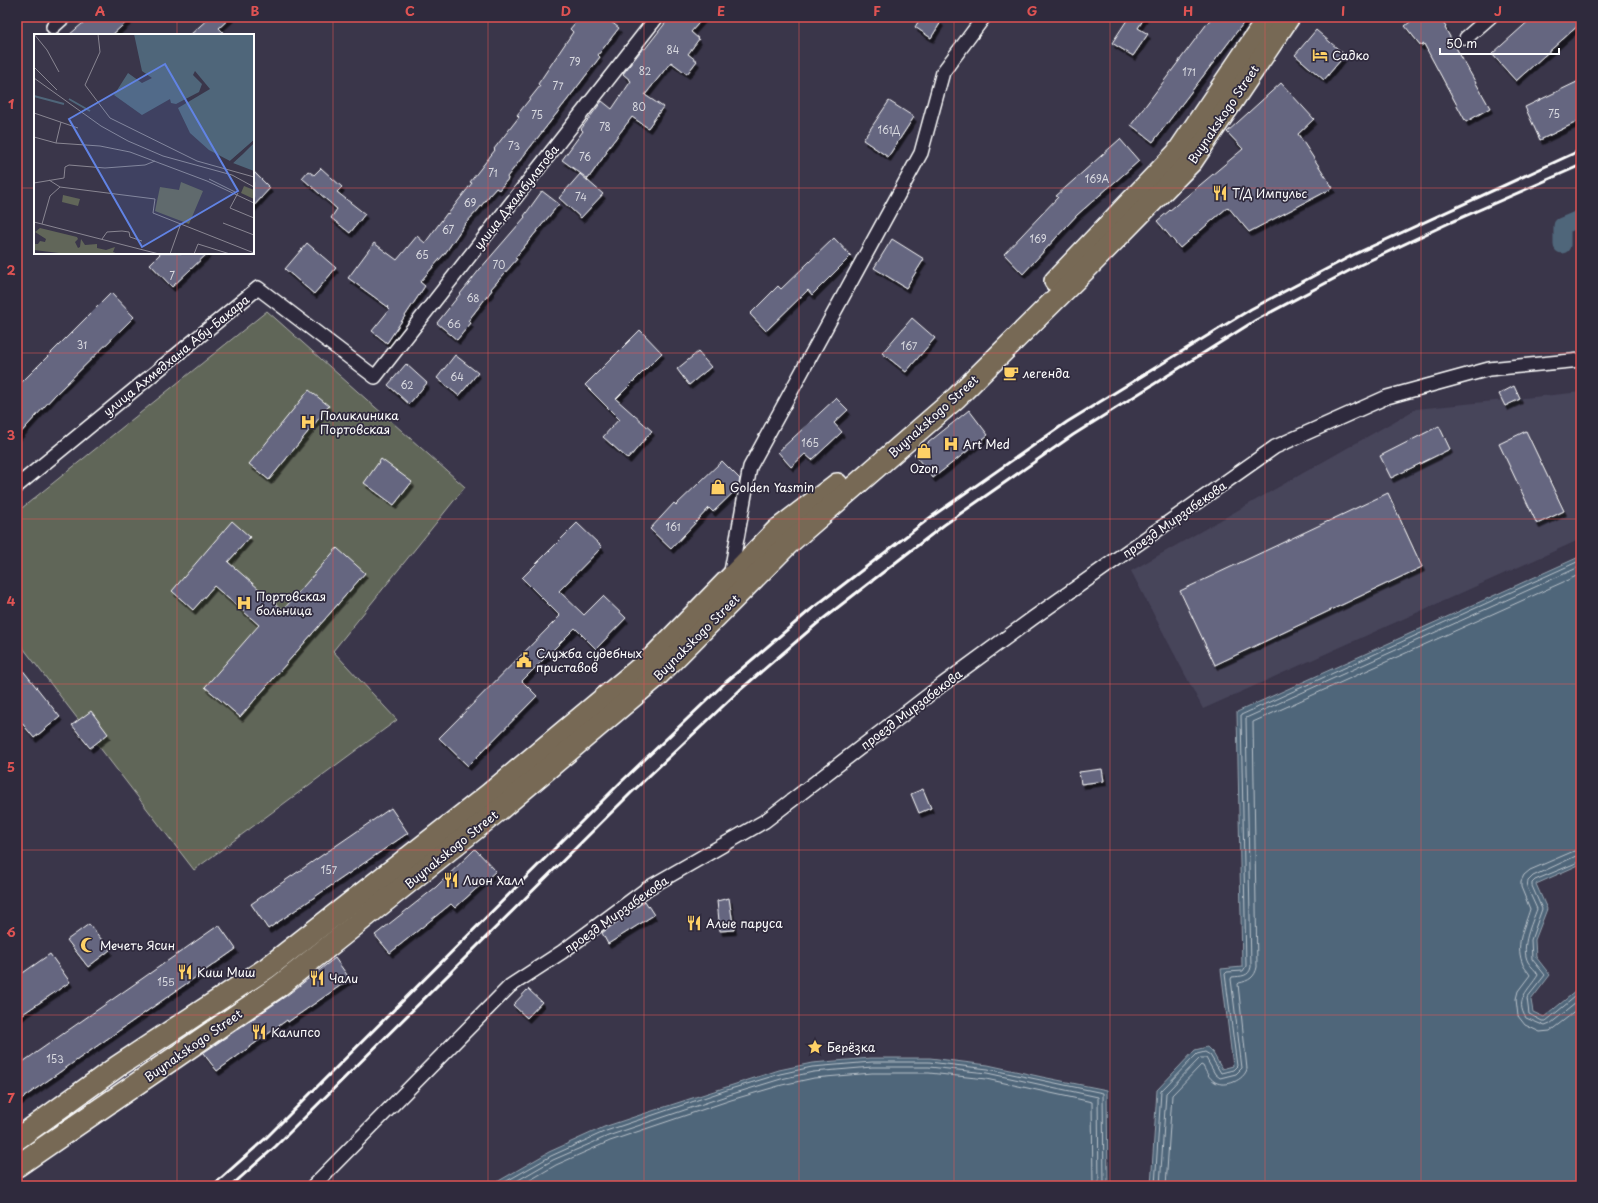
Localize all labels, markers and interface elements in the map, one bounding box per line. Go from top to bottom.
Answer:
text: A [95,1,105,20]
text: B [251,1,260,20]
text: C [405,1,415,20]
text: D [561,1,571,20]
text: E [717,1,725,20]
text: F [873,1,881,20]
text: G [1027,1,1037,20]
text: H [1183,1,1193,20]
text: I [1341,1,1345,20]
text: J [1494,1,1502,20]
scale bar [1440,30,1559,56]
inset map [34,34,254,254]
text: 50 m [1446,34,1477,52]
house number: 84 [667,42,680,57]
hotel icon: Садко [1311,46,1329,64]
place label: Садко [1332,46,1369,64]
house number: 79 [569,54,581,69]
street label: Buynakskogo Street [1183,61,1263,167]
house number: 82 [639,63,651,78]
house number: 171 [1182,64,1196,79]
house number: 77 [552,78,564,93]
text: 1 [8,94,14,113]
house number: 80 [632,99,646,114]
house number: 75 [1548,106,1560,121]
house number: 75 [531,107,543,122]
house number: 78 [599,119,611,134]
house number: 161Д [878,122,901,137]
house number: 73 [508,138,520,153]
street label: улица Джамбулатова [469,140,563,253]
house number: 76 [579,149,591,164]
house number: 71 [488,165,498,180]
house number: 169А [1085,171,1110,186]
restaurant icon: Т/Д Импульс [1211,184,1229,202]
place label: Т/Д Импульс [1232,184,1307,202]
house number: 74 [575,189,587,204]
house number: 69 [464,195,476,210]
house number: 67 [442,222,454,237]
house number: 169 [1029,231,1047,246]
house number: 65 [415,247,429,262]
house number: 70 [493,257,505,272]
text: 2 [6,260,16,279]
house number: 7 [169,268,175,283]
street label: улица Ахмедхана Абу-Бакара [99,290,253,420]
house number: 68 [466,290,480,305]
house number: 66 [447,316,461,331]
house number: 31 [77,337,87,352]
house number: 167 [901,338,918,353]
cafe icon: легенда [1002,364,1020,382]
place label: легенда [1022,364,1070,382]
house number: 64 [450,369,464,384]
street label: Buynakskogo Street [884,371,982,461]
house number: 62 [400,377,414,392]
place label: Поликлиника Портовская [320,406,399,438]
hospital icon: Поликлиника Портовская [299,413,317,431]
text: 3 [7,425,16,444]
house number: 165 [801,435,819,450]
hospital icon: Art Med [942,435,960,453]
place label: Art Med [963,435,1010,453]
shop icon: Ozon [915,442,933,460]
place label: Ozon [910,459,938,477]
street label: проезд Мирзабекова [1118,476,1230,562]
shop icon: Golden Yasmin [709,478,727,496]
place label: Golden Yasmin [730,478,814,496]
house number: 161 [666,519,681,534]
place label: Портовская больница [256,587,326,619]
street label: Buynakskogo Street [649,590,743,684]
text: 4 [7,591,16,610]
hospital icon: Портовская больница [235,594,253,612]
place label: Служба судебных приставов [536,644,642,676]
public building icon: Служба судебных приставов [515,651,533,669]
street label: проезд Мирзабекова [856,664,966,753]
text: 5 [7,757,15,776]
street label: Buynakskogo Street [400,806,502,892]
house number: 157 [321,862,338,877]
restaurant icon: Лион Халл [442,871,460,889]
place label: Лион Халл [463,871,524,889]
street label: проезд Мирзабекова [560,871,672,957]
restaurant icon: Алые паруса [685,914,703,932]
place label: Алые паруса [706,914,783,932]
text: 6 [6,922,16,941]
mosque icon: Мечеть Ясин [79,936,97,954]
place label: Мечеть Ясин [100,936,175,954]
restaurant icon: Киш Миш [176,963,194,981]
place label: Киш Миш [197,963,255,981]
restaurant icon: Чали [308,969,326,987]
place label: Чали [329,969,358,987]
house number: 155 [157,974,175,989]
street label: Buynakskogo Street [141,1004,246,1085]
restaurant icon: Калипсо [250,1023,268,1041]
place label: Калипсо [271,1023,321,1041]
place icon: Берёзка [806,1038,824,1056]
place label: Берёзка [827,1038,876,1056]
house number: 153 [46,1051,64,1066]
text: 7 [7,1088,15,1107]

